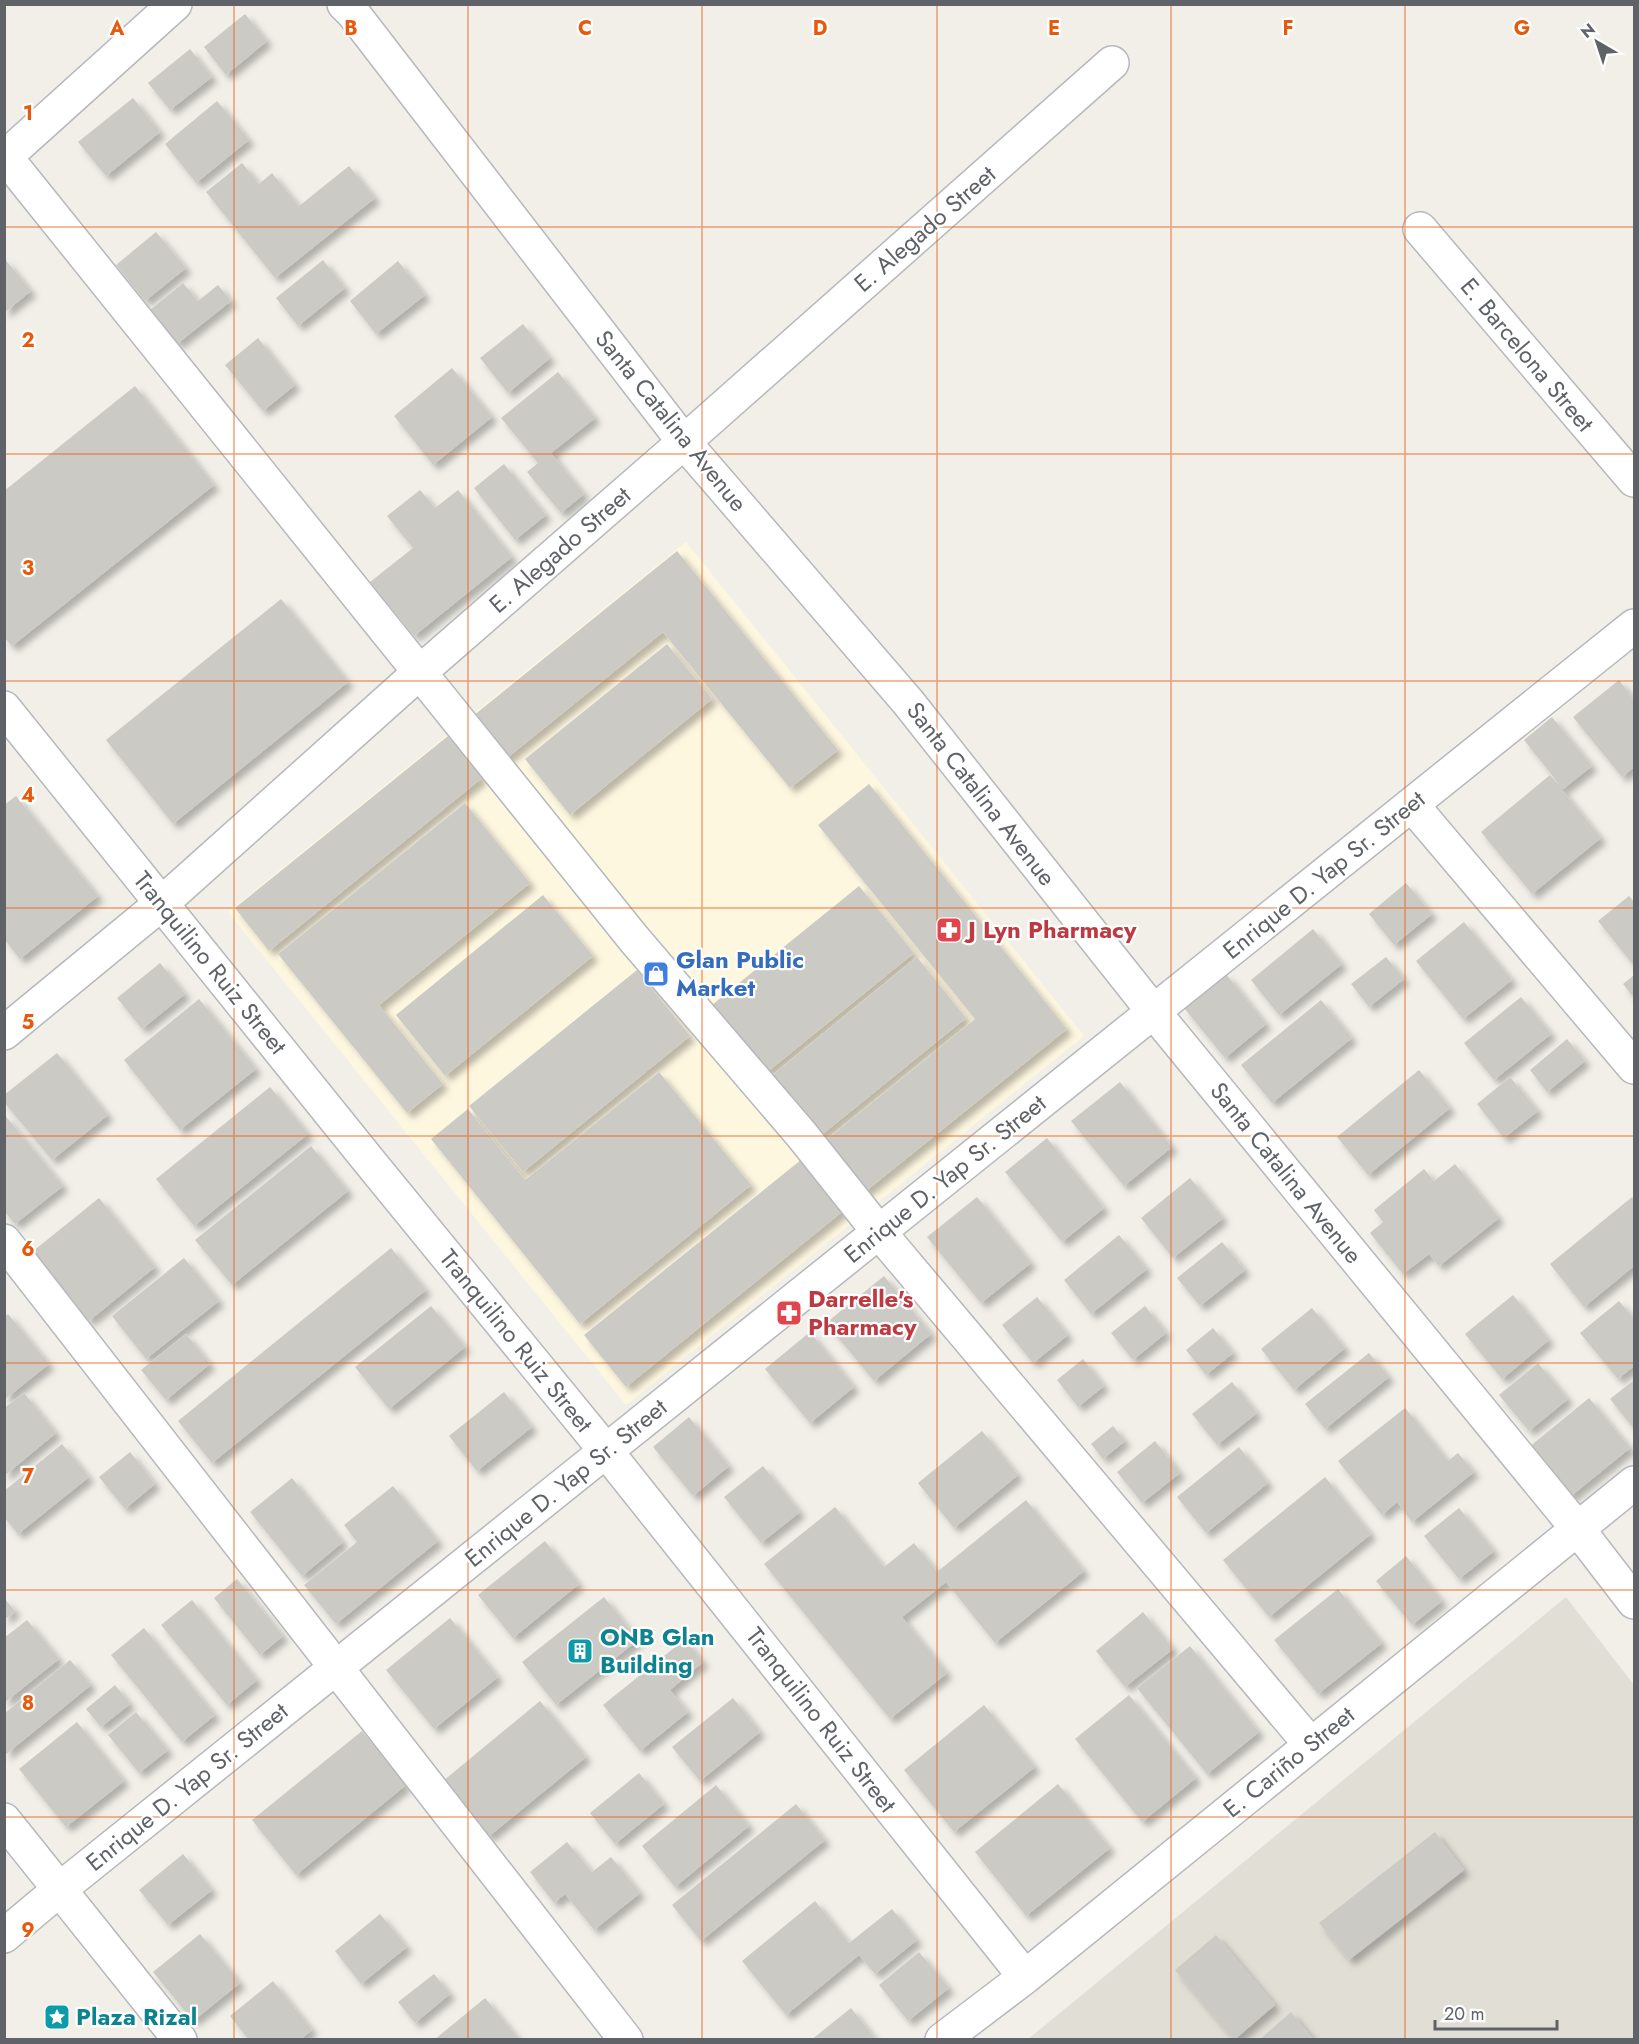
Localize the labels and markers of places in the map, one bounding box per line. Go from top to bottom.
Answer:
place label: J Lyn Pharmacy [964,912,1137,947]
pharmacy icon: J Lyn Pharmacy [934,915,964,945]
place label: Glan Public Market [676,942,804,1005]
shop icon: Glan Public Market [641,959,671,989]
place label: Darrelle's Pharmacy [808,1281,917,1344]
pharmacy icon: Darrelle's Pharmacy [774,1298,804,1328]
place label: ONB Glan Building [600,1619,715,1682]
building icon: ONB Glan Building [565,1636,595,1666]
place label: Plaza Rizal [76,1999,197,2034]
place icon: Plaza Rizal [42,2002,72,2032]

